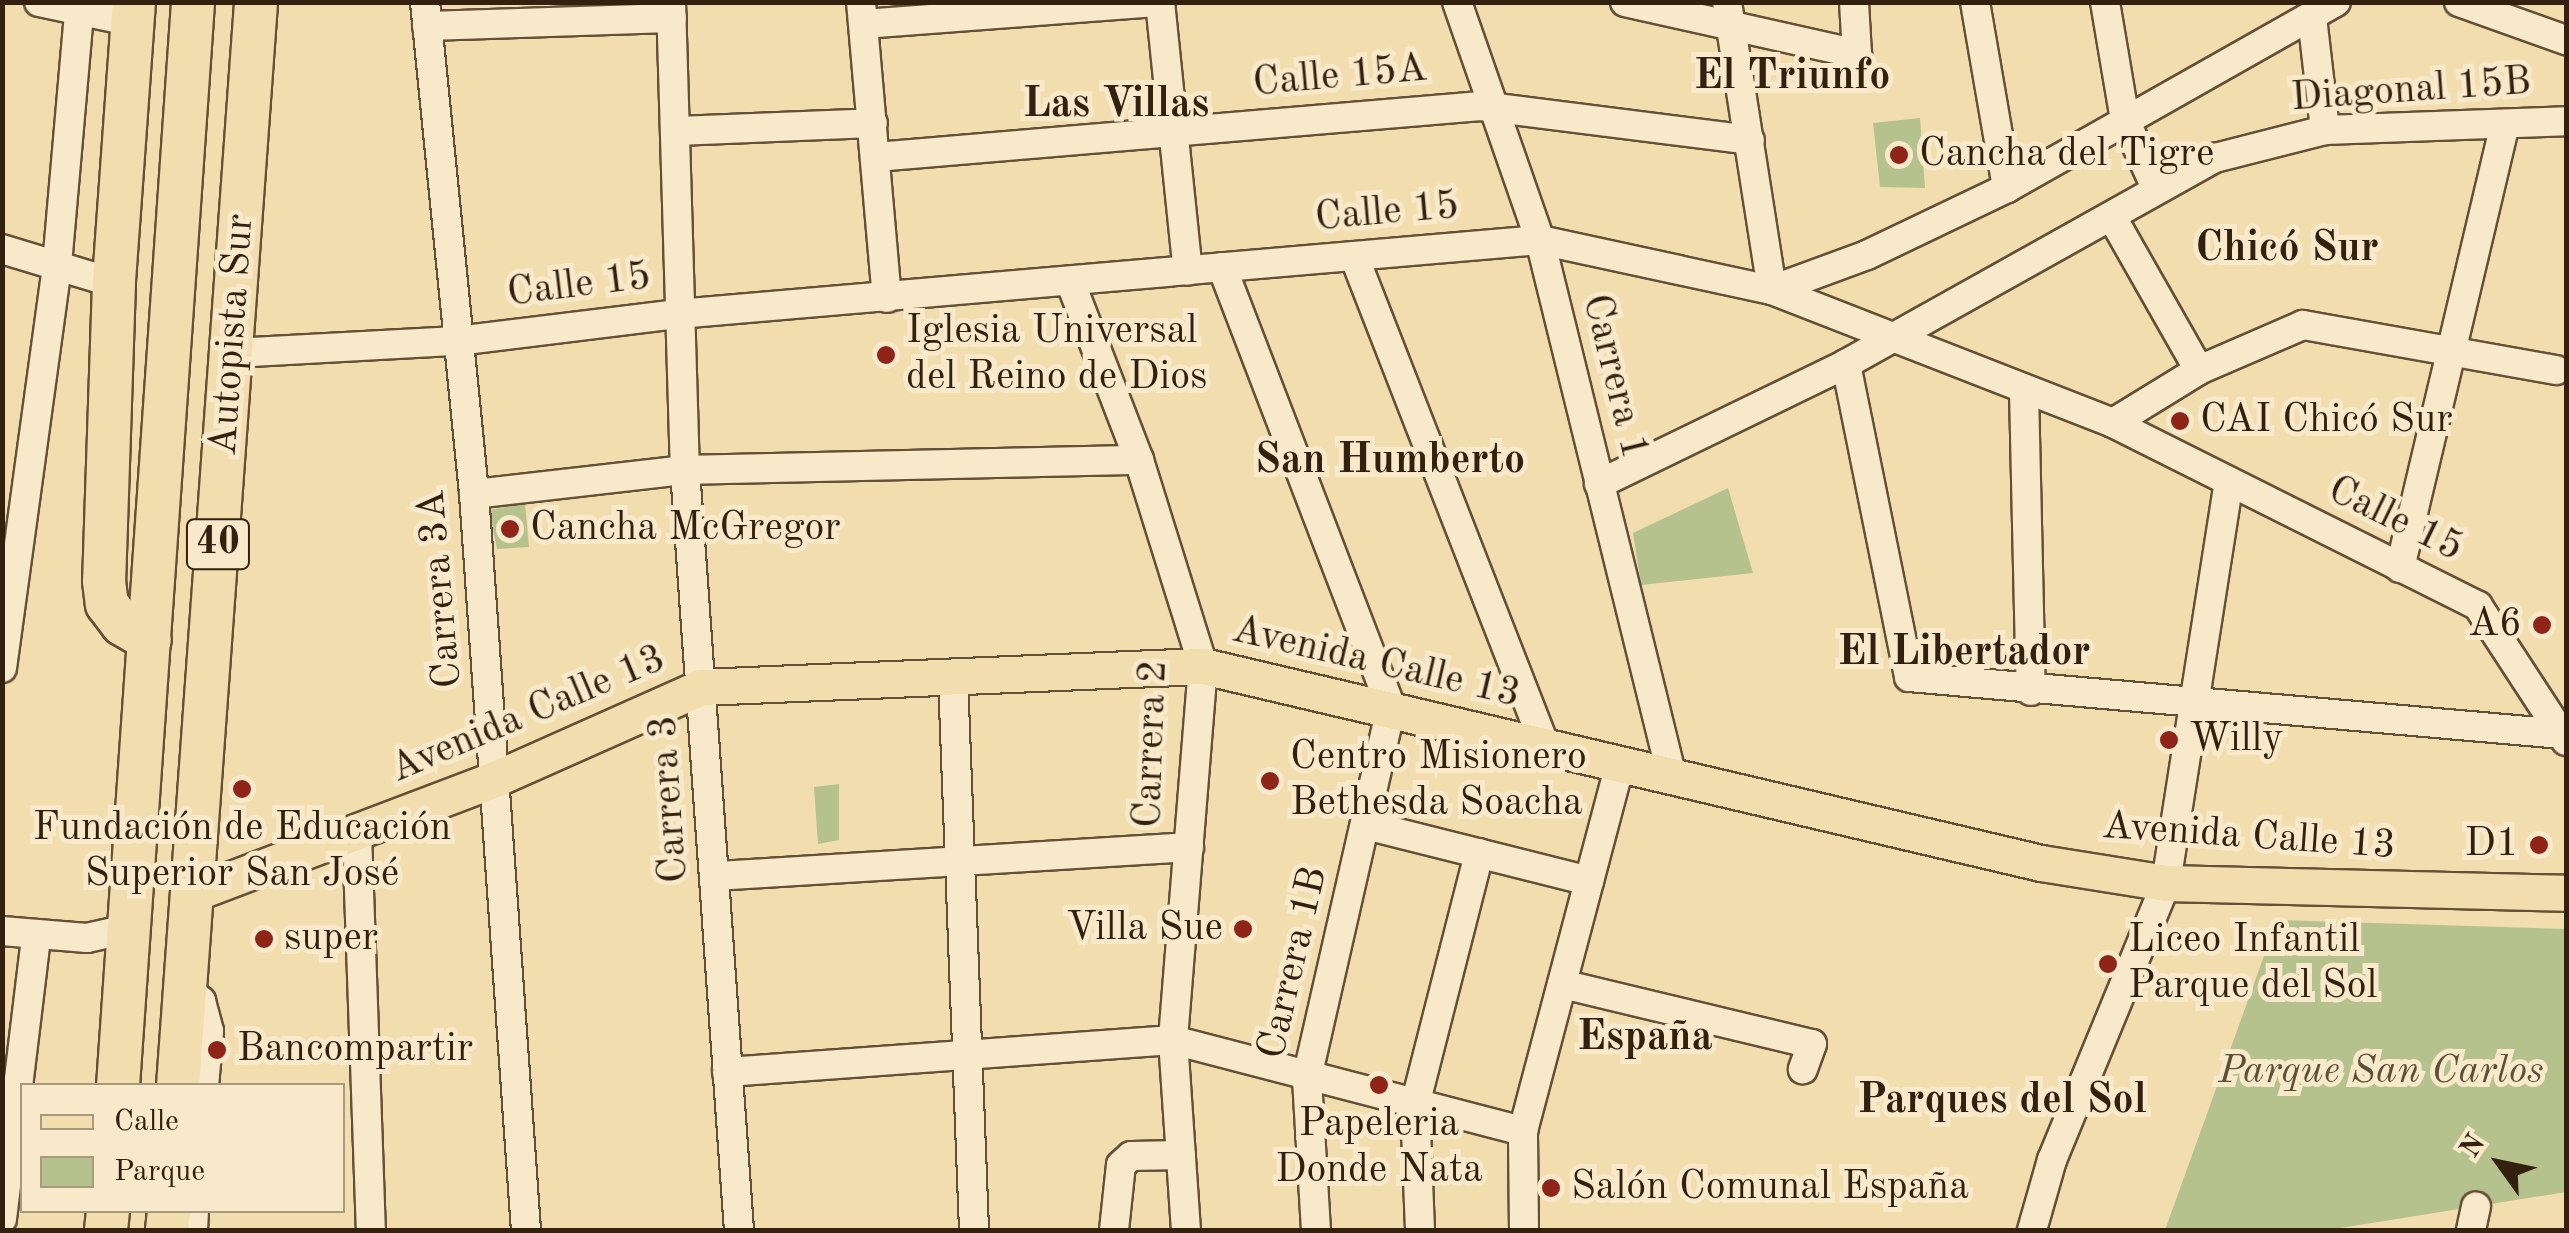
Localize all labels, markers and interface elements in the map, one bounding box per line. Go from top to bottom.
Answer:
street label: Calle 15A [1251,45,1429,109]
district label: El Triunfo [1694,52,1890,102]
street label: Diagonal 15B [2289,59,2533,123]
district label: Las Villas [1023,80,1209,130]
place label: Cancha del Tigre [1919,131,2214,179]
marker: Cancha del Tigre [1888,144,1910,166]
street label: Calle 15 [1313,183,1461,243]
street label: Autopista Sur [201,213,265,457]
district label: Chicó Sur [2195,224,2379,274]
street label: Calle 15 [505,253,653,319]
street label: Carrera 1 [1570,290,1658,464]
place label: Iglesia Universal del Reino de Dios [906,308,1207,402]
marker: Iglesia Universal del Reino de Dios [875,344,897,366]
place label: CAI Chicó Sur [2200,397,2453,445]
marker: CAI Chicó Sur [2169,410,2191,432]
district label: San Humberto [1255,436,1525,486]
street label: Calle 15 [2320,467,2470,573]
street label: Carrera 3A [408,488,474,690]
place label: Cancha McGregor [530,505,841,553]
road number: 40 [186,511,250,577]
marker: Cancha McGregor [499,518,521,540]
place label: A6 [2468,601,2522,649]
street label: Avenida Calle 13 [1227,607,1525,719]
marker: A6 [2531,614,2553,636]
district label: El Libertador [1837,628,2091,678]
street label: Avenida Calle 13 [383,635,673,795]
street label: Carrera 2 [1125,659,1179,829]
street label: Carrera 3 [640,713,700,885]
place label: Willy [2189,716,2284,764]
marker: Willy [2158,729,2180,751]
place label: Centro Misionero Bethesda Soacha [1290,734,1587,828]
marker: Centro Misionero Bethesda Soacha [1259,770,1281,792]
marker: Fundación de Educación Superior San José [231,778,253,800]
street label: Avenida Calle 13 [2101,803,2397,871]
place label: Fundación de Educación Superior San José [33,805,451,899]
place label: D1 [2465,821,2519,869]
marker: D1 [2528,834,2550,856]
street label: Carrera 1B [1249,862,1339,1064]
place label: Villa Sue [1066,905,1223,953]
place label: super [284,915,378,963]
place label: Liceo Infantil Parque del Sol [2128,917,2377,1011]
marker: Villa Sue [1232,918,1254,940]
marker: super [253,928,275,950]
marker: Liceo Infantil Parque del Sol [2097,953,2119,975]
district label: España [1577,1013,1713,1063]
place label: Bancompartir [237,1026,473,1074]
marker: Bancompartir [206,1039,228,1061]
park label: Parque San Carlos [2218,1048,2544,1096]
marker: Papeleria Donde Nata [1368,1074,1390,1096]
district label: Parques del Sol [1857,1076,2147,1126]
legend [20,1083,345,1213]
place label: Papeleria Donde Nata [1275,1101,1483,1195]
text: Calle [114,1107,179,1137]
north arrow [2449,1113,2549,1213]
text: N [2456,1130,2491,1163]
text: Parque [114,1157,205,1187]
place label: Salón Comunal España [1571,1164,1969,1212]
marker: Salón Comunal España [1540,1177,1562,1199]

